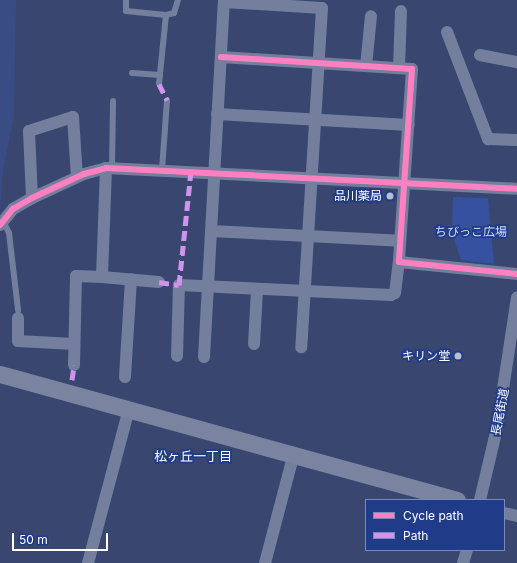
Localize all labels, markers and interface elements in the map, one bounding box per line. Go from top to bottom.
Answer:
place label: 品川薬局 [334,189,382,203]
marker: 品川薬局 [385,191,395,201]
park label: ちびっこ広場 [435,225,507,239]
place label: キリン堂 [402,349,450,363]
marker: キリン堂 [453,351,463,361]
street label: 長尾街道 [488,387,512,437]
district label: 松ヶ丘一丁目 [154,448,232,464]
legend [365,499,505,551]
text: Cycle path [403,508,464,523]
scale bar [14,525,110,551]
text: Path [403,528,428,543]
text: 50 m [19,532,48,547]

